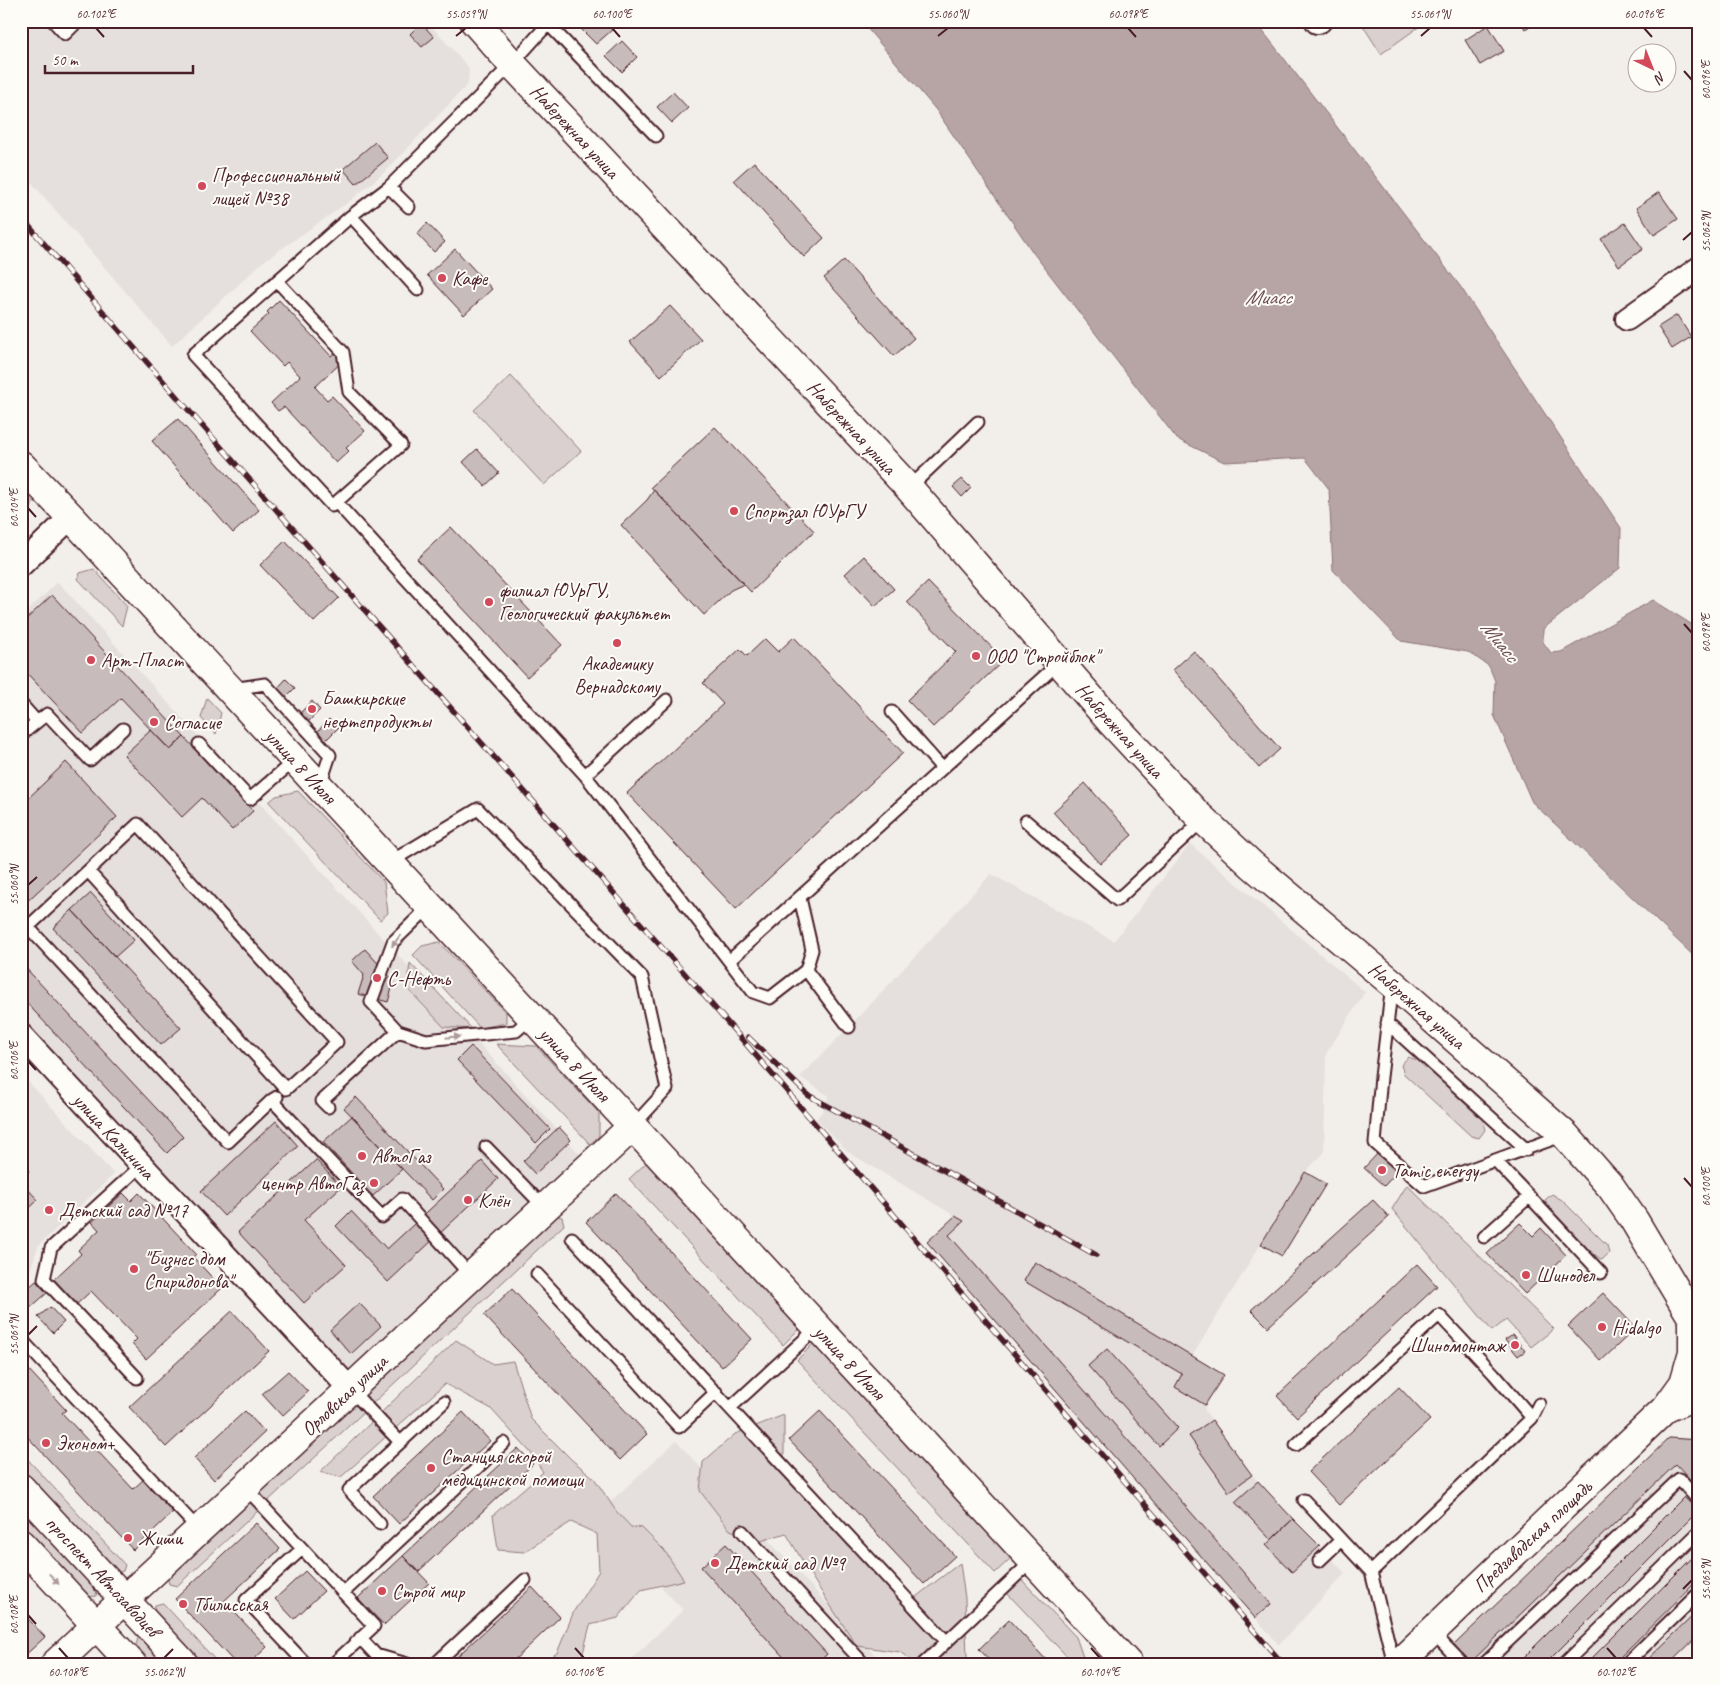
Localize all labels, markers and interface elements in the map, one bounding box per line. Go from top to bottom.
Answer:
text: 60.102°E [76,6,117,22]
text: 55.059°N [446,6,488,22]
text: 60.100°E [592,6,633,22]
text: 55.060°N [928,6,970,22]
text: 60.098°E [1108,6,1149,22]
text: 55.061°N [1410,6,1452,22]
text: 60.096°E [1624,6,1665,22]
scale bar [45,42,192,74]
north arrow [1628,42,1678,92]
text: 50 m [52,51,79,70]
text: 60.096°E [1698,59,1714,100]
text: N [1650,68,1669,88]
street label: Набережная улица [525,79,626,185]
place label: Профессиональный лицей №38 [212,163,342,211]
marker: Профессиональный лицей №38 [196,180,208,192]
text: 55.062°N [1698,210,1714,252]
place label: Кафе [452,266,489,291]
marker: Кафе [436,272,448,284]
water label: Миасс [1245,284,1294,310]
street label: Набережная улица [802,375,903,481]
text: 60.104°E [6,487,22,528]
place label: Спортзал ЮУрГУ [744,499,867,525]
marker: Спортзал ЮУрГУ [728,505,740,517]
place label: филиал ЮУрГУ, Геологический факультет [499,578,671,626]
marker: филиал ЮУрГУ, Геологический факультет [483,596,495,608]
text: 60.098°E [1698,612,1714,653]
water label: Миасс [1475,615,1526,669]
marker: Академику Вернадскому [611,637,623,649]
place label: ООО "Стройблок" [986,644,1103,669]
place label: Арт-Пласт [101,648,184,673]
marker: ООО "Стройблок" [970,650,982,662]
place label: Академику Вернадскому [574,651,662,699]
marker: Арт-Пласт [85,654,97,666]
street label: Набережная улица [1070,677,1170,785]
place label: Башкирские нефтепродукты [322,686,432,734]
marker: Башкирские нефтепродукты [306,703,318,715]
place label: Согласие [164,710,222,735]
marker: Согласие [148,716,160,728]
street label: улица 8 Июля [259,723,343,810]
text: 55.060°N [6,863,22,905]
one-way arrow [391,934,401,948]
street label: Набережная улица [1363,957,1472,1055]
place label: С-Нефть [387,966,452,991]
marker: С-Нефть [371,972,383,984]
street label: улица 8 Июля [533,1021,617,1108]
one-way arrow [446,1033,462,1041]
text: 60.106°E [6,1040,22,1081]
street label: улица Калинина [67,1087,161,1186]
place label: АвтоГаз [372,1144,432,1169]
marker: АвтоГаз [356,1150,368,1162]
place label: Tamic energy [1392,1158,1480,1183]
marker: Tamic energy [1376,1164,1388,1176]
text: 60.100°E [1698,1166,1714,1207]
place label: центр АвтоГаз [261,1171,366,1197]
marker: центр АвтоГаз [368,1177,380,1189]
place label: Клён [478,1188,512,1213]
marker: Клён [462,1194,474,1206]
place label: Детский сад №17 [59,1198,189,1223]
marker: Детский сад №17 [43,1204,55,1216]
place label: "Бизнес дом Спиридонова" [144,1246,237,1294]
marker: "Бизнес дом Спиридонова" [128,1263,140,1275]
place label: Шинодел [1536,1263,1596,1288]
marker: Шинодел [1520,1269,1532,1281]
text: 55.061°N [6,1313,22,1355]
place label: Hidalgo [1612,1315,1662,1340]
street label: улица 8 Июля [808,1319,892,1406]
marker: Hidalgo [1596,1321,1608,1333]
place label: Шиномонтаж [1409,1333,1507,1358]
marker: Шиномонтаж [1509,1339,1521,1351]
street label: Орловская улица [296,1348,394,1442]
place label: Эконом+ [56,1431,116,1456]
marker: Эконом+ [40,1437,52,1449]
place label: Станция скорой медицинской помощи [441,1444,585,1492]
marker: Станция скорой медицинской помощи [425,1462,437,1474]
street label: Предзаводская площадь [1468,1474,1598,1598]
street label: проспект Автозаводцев [40,1511,168,1646]
place label: Жиши [138,1526,184,1551]
marker: Жиши [122,1532,134,1544]
place label: Детский сад №9 [725,1551,847,1576]
marker: Детский сад №9 [709,1557,721,1569]
text: 55.065°N [1698,1558,1714,1600]
one-way arrow [48,1573,60,1585]
place label: Строй мир [392,1579,466,1604]
marker: Строй мир [376,1585,388,1597]
place label: Тбилисская [193,1592,268,1617]
text: 60.108°E [6,1594,22,1635]
marker: Тбилисская [177,1598,189,1610]
text: 60.108°E [48,1664,89,1680]
text: 55.062°N [144,1664,186,1680]
text: 60.106°E [564,1664,605,1680]
text: 60.104°E [1080,1664,1121,1680]
text: 60.102°E [1596,1664,1637,1680]

